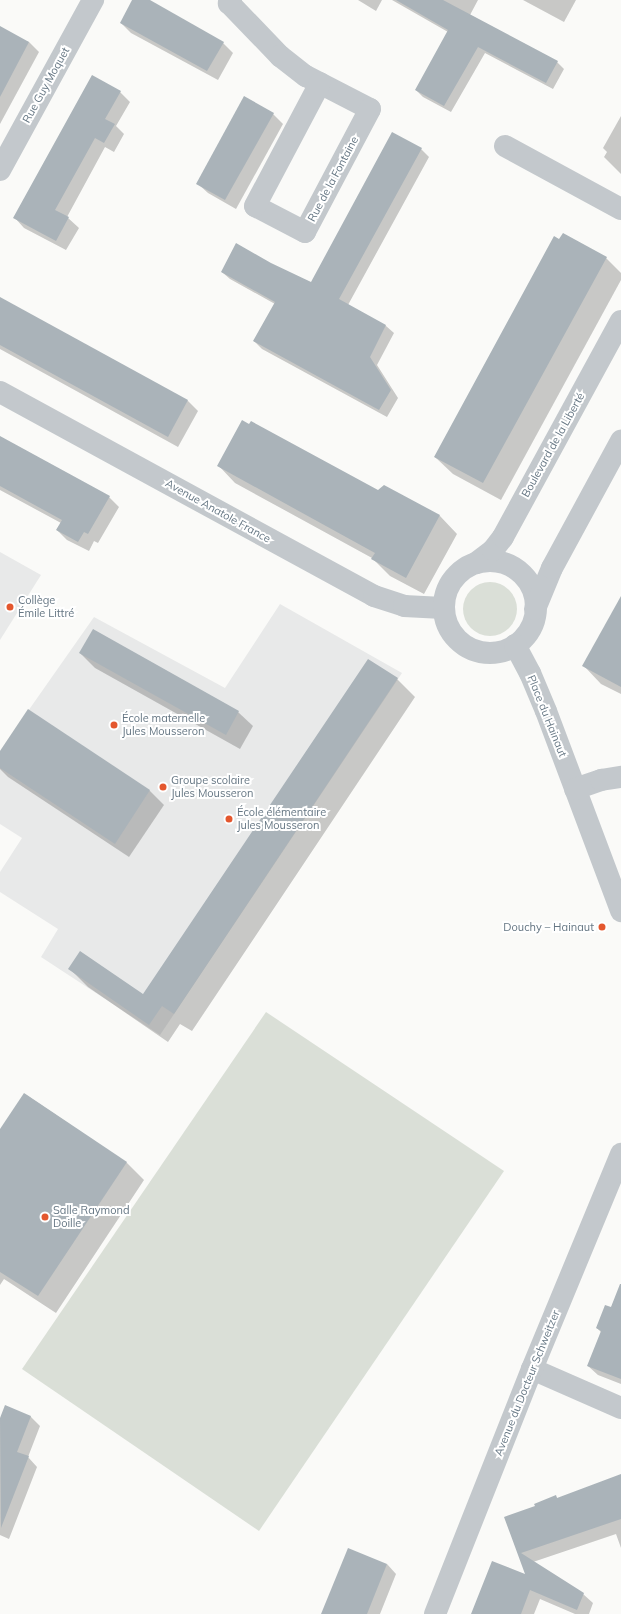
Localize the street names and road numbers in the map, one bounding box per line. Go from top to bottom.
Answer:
street label: Rue Guy Moquet [20,45,72,125]
street label: Rue de la Fontaine [305,134,361,224]
street label: Boulevard de la Liberté [519,391,587,499]
street label: Avenue Anatole France [163,477,273,545]
street label: Place du Hainaut [525,673,569,759]
street label: Avenue du Docteur Schweitzer [492,1308,562,1458]

